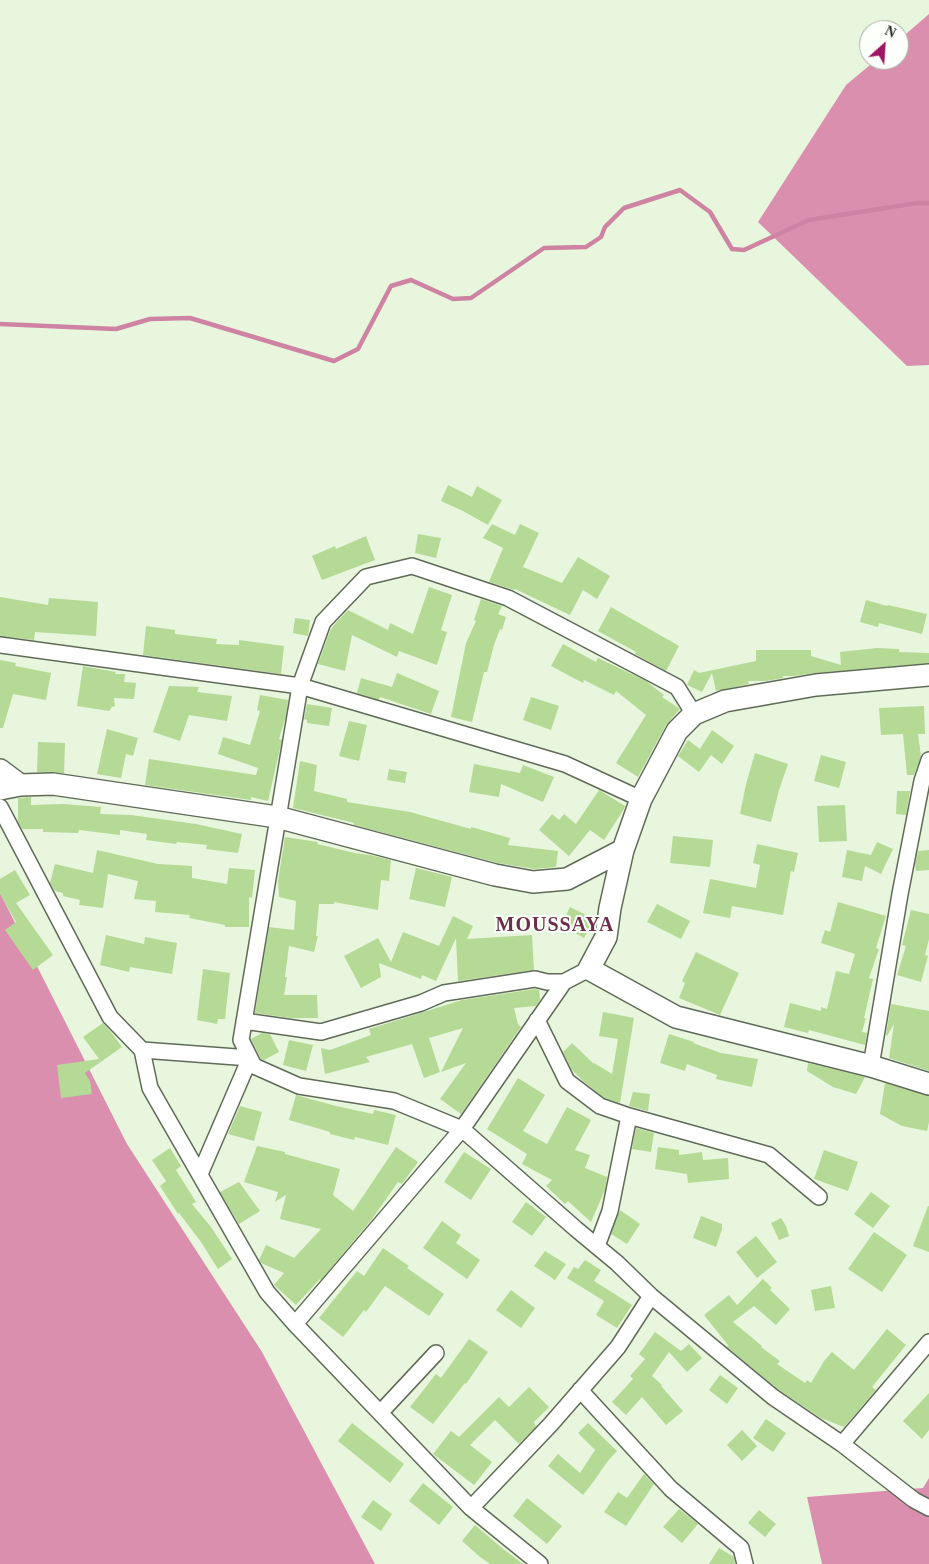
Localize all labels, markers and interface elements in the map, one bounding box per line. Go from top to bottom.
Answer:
north arrow [859,20,909,70]
text: N [883,23,898,41]
district label: MOUSSAYA [495,914,615,938]

